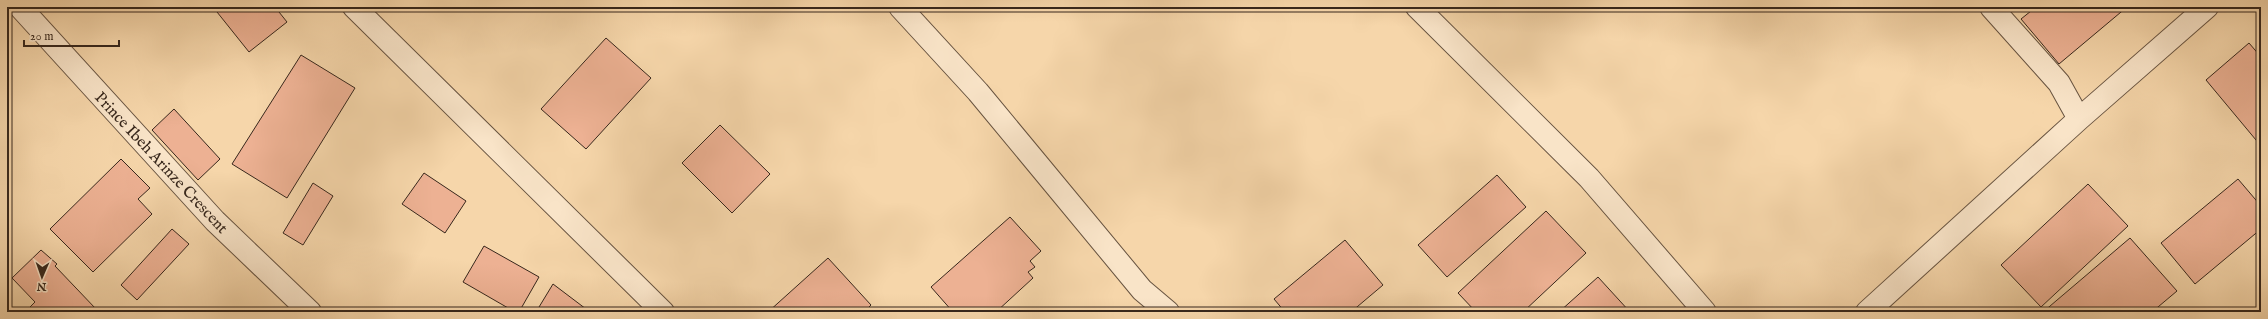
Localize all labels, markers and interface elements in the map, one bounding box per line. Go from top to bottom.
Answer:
scale bar [24,22,119,48]
text: 20 m [30,29,53,44]
street label: Prince Ibeh Arinze Crescent [90,88,232,239]
north arrow [22,257,62,297]
text: N [36,279,48,293]

